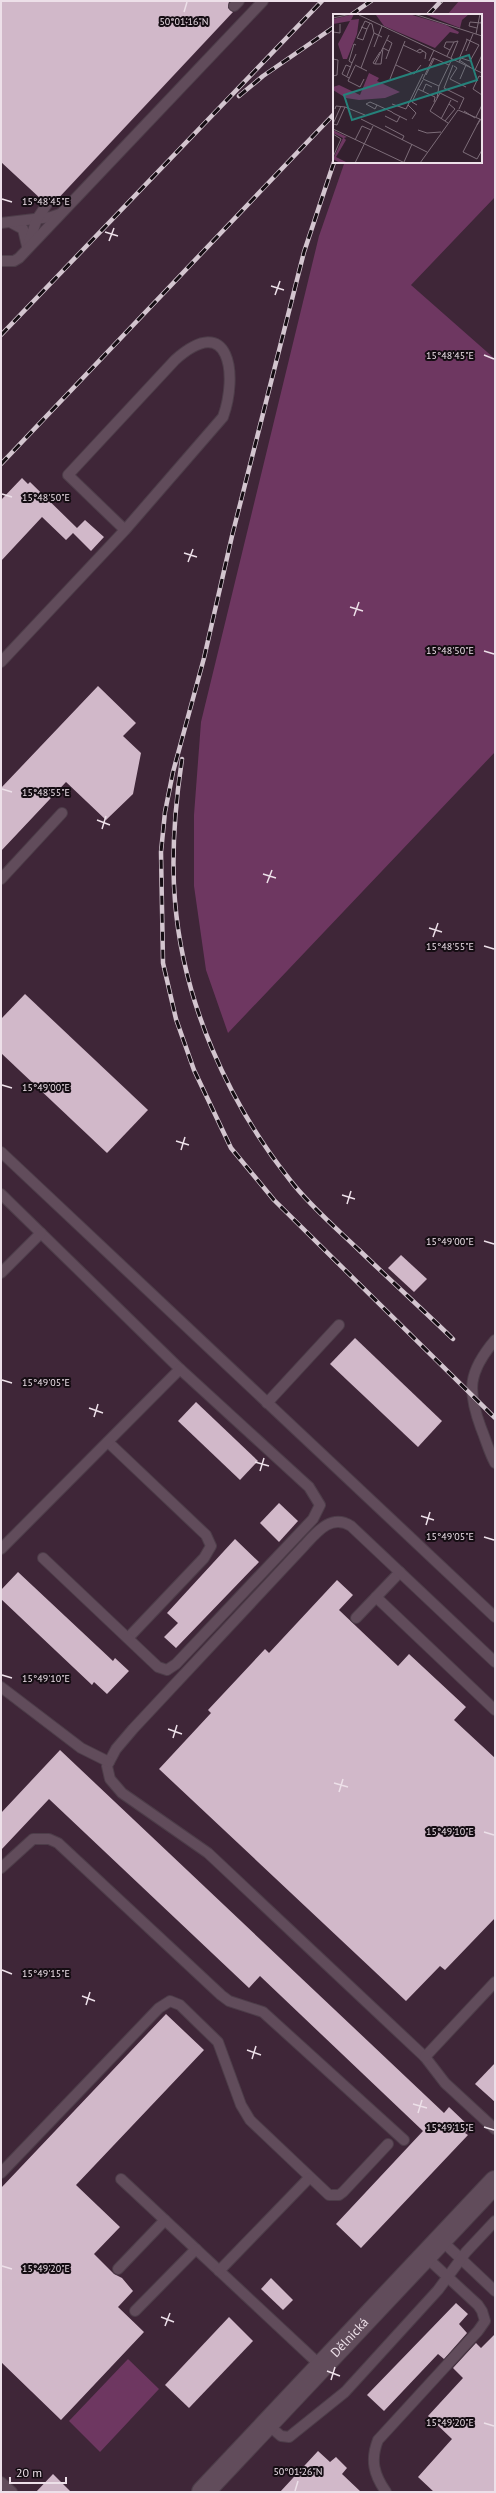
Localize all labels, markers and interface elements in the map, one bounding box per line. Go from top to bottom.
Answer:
inset map [333,14,482,163]
text: 50°01'16"N [159,15,209,28]
text: 15°48'45"E [22,195,70,208]
text: 15°48'45"E [426,349,474,362]
text: 15°48'50"E [22,491,70,504]
text: 15°48'50"E [426,644,474,657]
text: 15°48'55"E [22,786,70,799]
text: 15°48'55"E [426,940,474,953]
text: 15°49'00"E [22,1081,70,1094]
text: 15°49'00"E [426,1235,474,1248]
text: 15°49'05"E [22,1376,70,1389]
text: 15°49'05"E [426,1530,474,1543]
text: 15°49'10"E [22,1672,70,1685]
text: 15°49'10"E [426,1825,474,1838]
text: 15°49'15"E [22,1967,70,1980]
text: 15°49'15"E [426,2121,474,2134]
text: 15°49'20"E [22,2262,70,2275]
street label: Dělnická [326,2314,372,2360]
text: 15°49'20"E [426,2416,474,2429]
scale bar [10,2459,66,2485]
text: 20 m [16,2465,42,2480]
text: 50°01'26"N [273,2465,323,2478]

